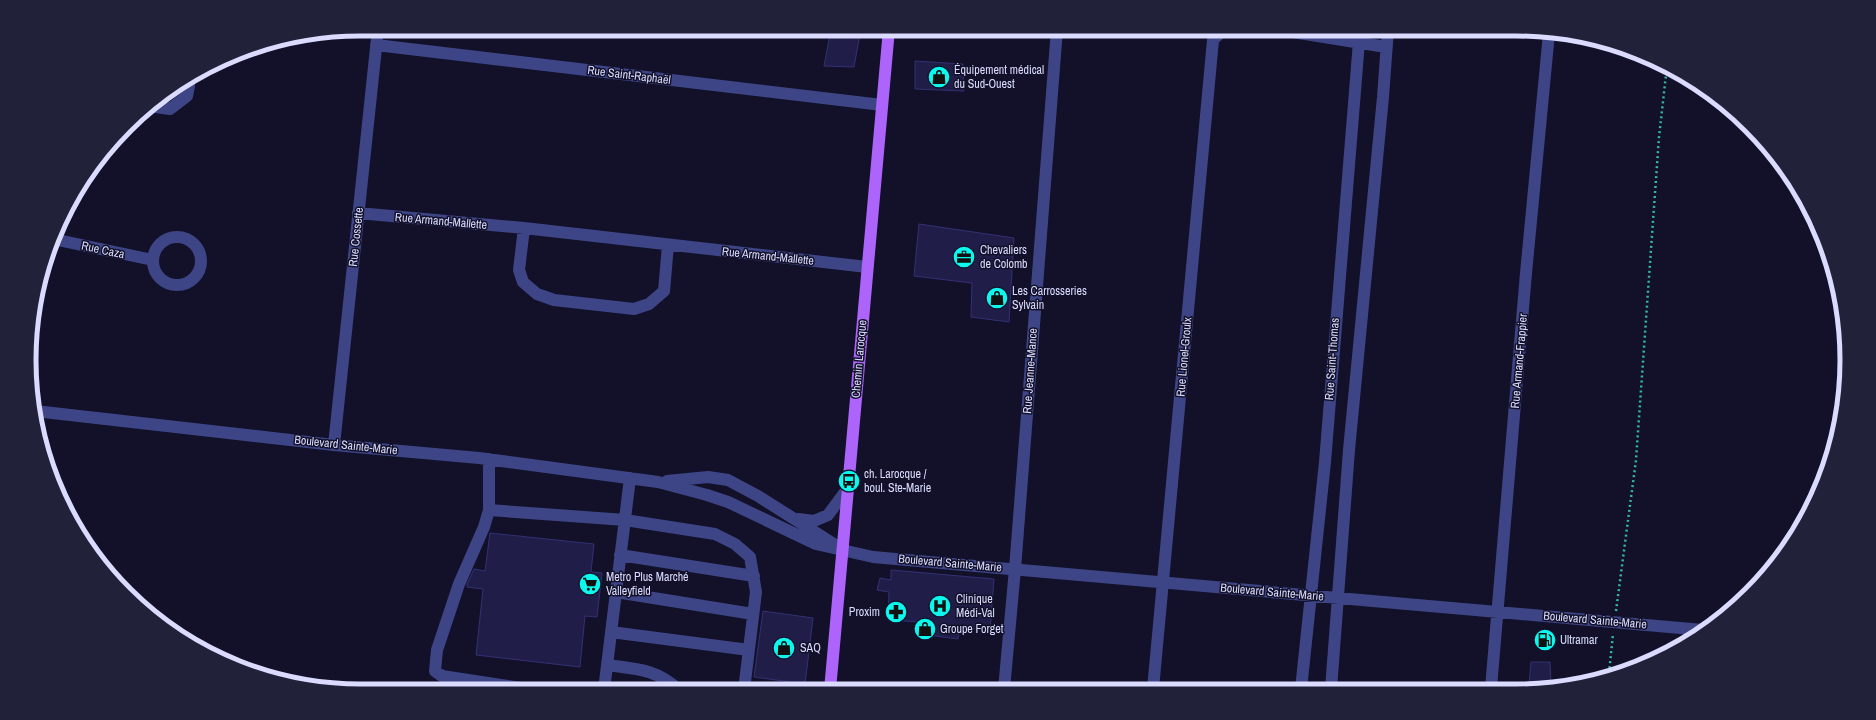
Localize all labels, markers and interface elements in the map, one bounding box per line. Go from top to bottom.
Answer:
street label: Rue Saint-Raphaël [586,62,672,88]
place label: Équipement médical du Sud-Ouest [954,62,1044,92]
shop icon: Équipement médical du Sud-Ouest [926,64,952,90]
street label: Rue Cossette [345,207,367,267]
street label: Rue Armand-Mallette [394,209,488,233]
street label: Rue Caza [80,238,127,262]
place label: Chevaliers de Colomb [980,242,1028,272]
street label: Rue Armand-Mallette [721,243,815,269]
office icon: Chevaliers de Colomb [951,244,977,270]
place label: Les Carrosseries Sylvain [1012,283,1087,313]
shop icon: Les Carrosseries Sylvain [984,285,1010,311]
street label: Rue Armand-Frappier [1507,312,1531,409]
street label: Rue Lionel-Groulx [1173,316,1195,397]
street label: Rue Saint-Thomas [1321,317,1343,401]
street label: Chemin Larocque [848,319,870,399]
street label: Rue Jeanne-Mance [1019,328,1041,414]
street label: Boulevard Sainte-Marie [293,432,399,458]
place label: ch. Larocque / boul. Ste-Marie [864,466,931,496]
bus stop icon: ch. Larocque / boul. Ste-Marie [836,468,862,494]
street label: Boulevard Sainte-Marie [898,551,1002,575]
place label: Metro Plus Marché Valleyfield [606,569,689,599]
supermarket icon: Metro Plus Marché Valleyfield [577,571,603,597]
street label: Boulevard Sainte-Marie [1220,580,1324,604]
place label: Clinique Médi-Val [956,591,995,621]
hospital icon: Clinique Médi-Val [927,593,953,619]
pharmacy icon: Proxim [883,599,909,625]
place label: Proxim [849,604,880,620]
street label: Boulevard Sainte-Marie [1543,608,1647,632]
shop icon: Groupe Forget [912,616,938,642]
place label: Groupe Forget [940,621,1004,637]
fuel station icon: Ultramar [1532,627,1558,653]
place label: Ultramar [1560,632,1598,648]
shop icon: SAQ [771,635,797,661]
place label: SAQ [800,640,821,656]

